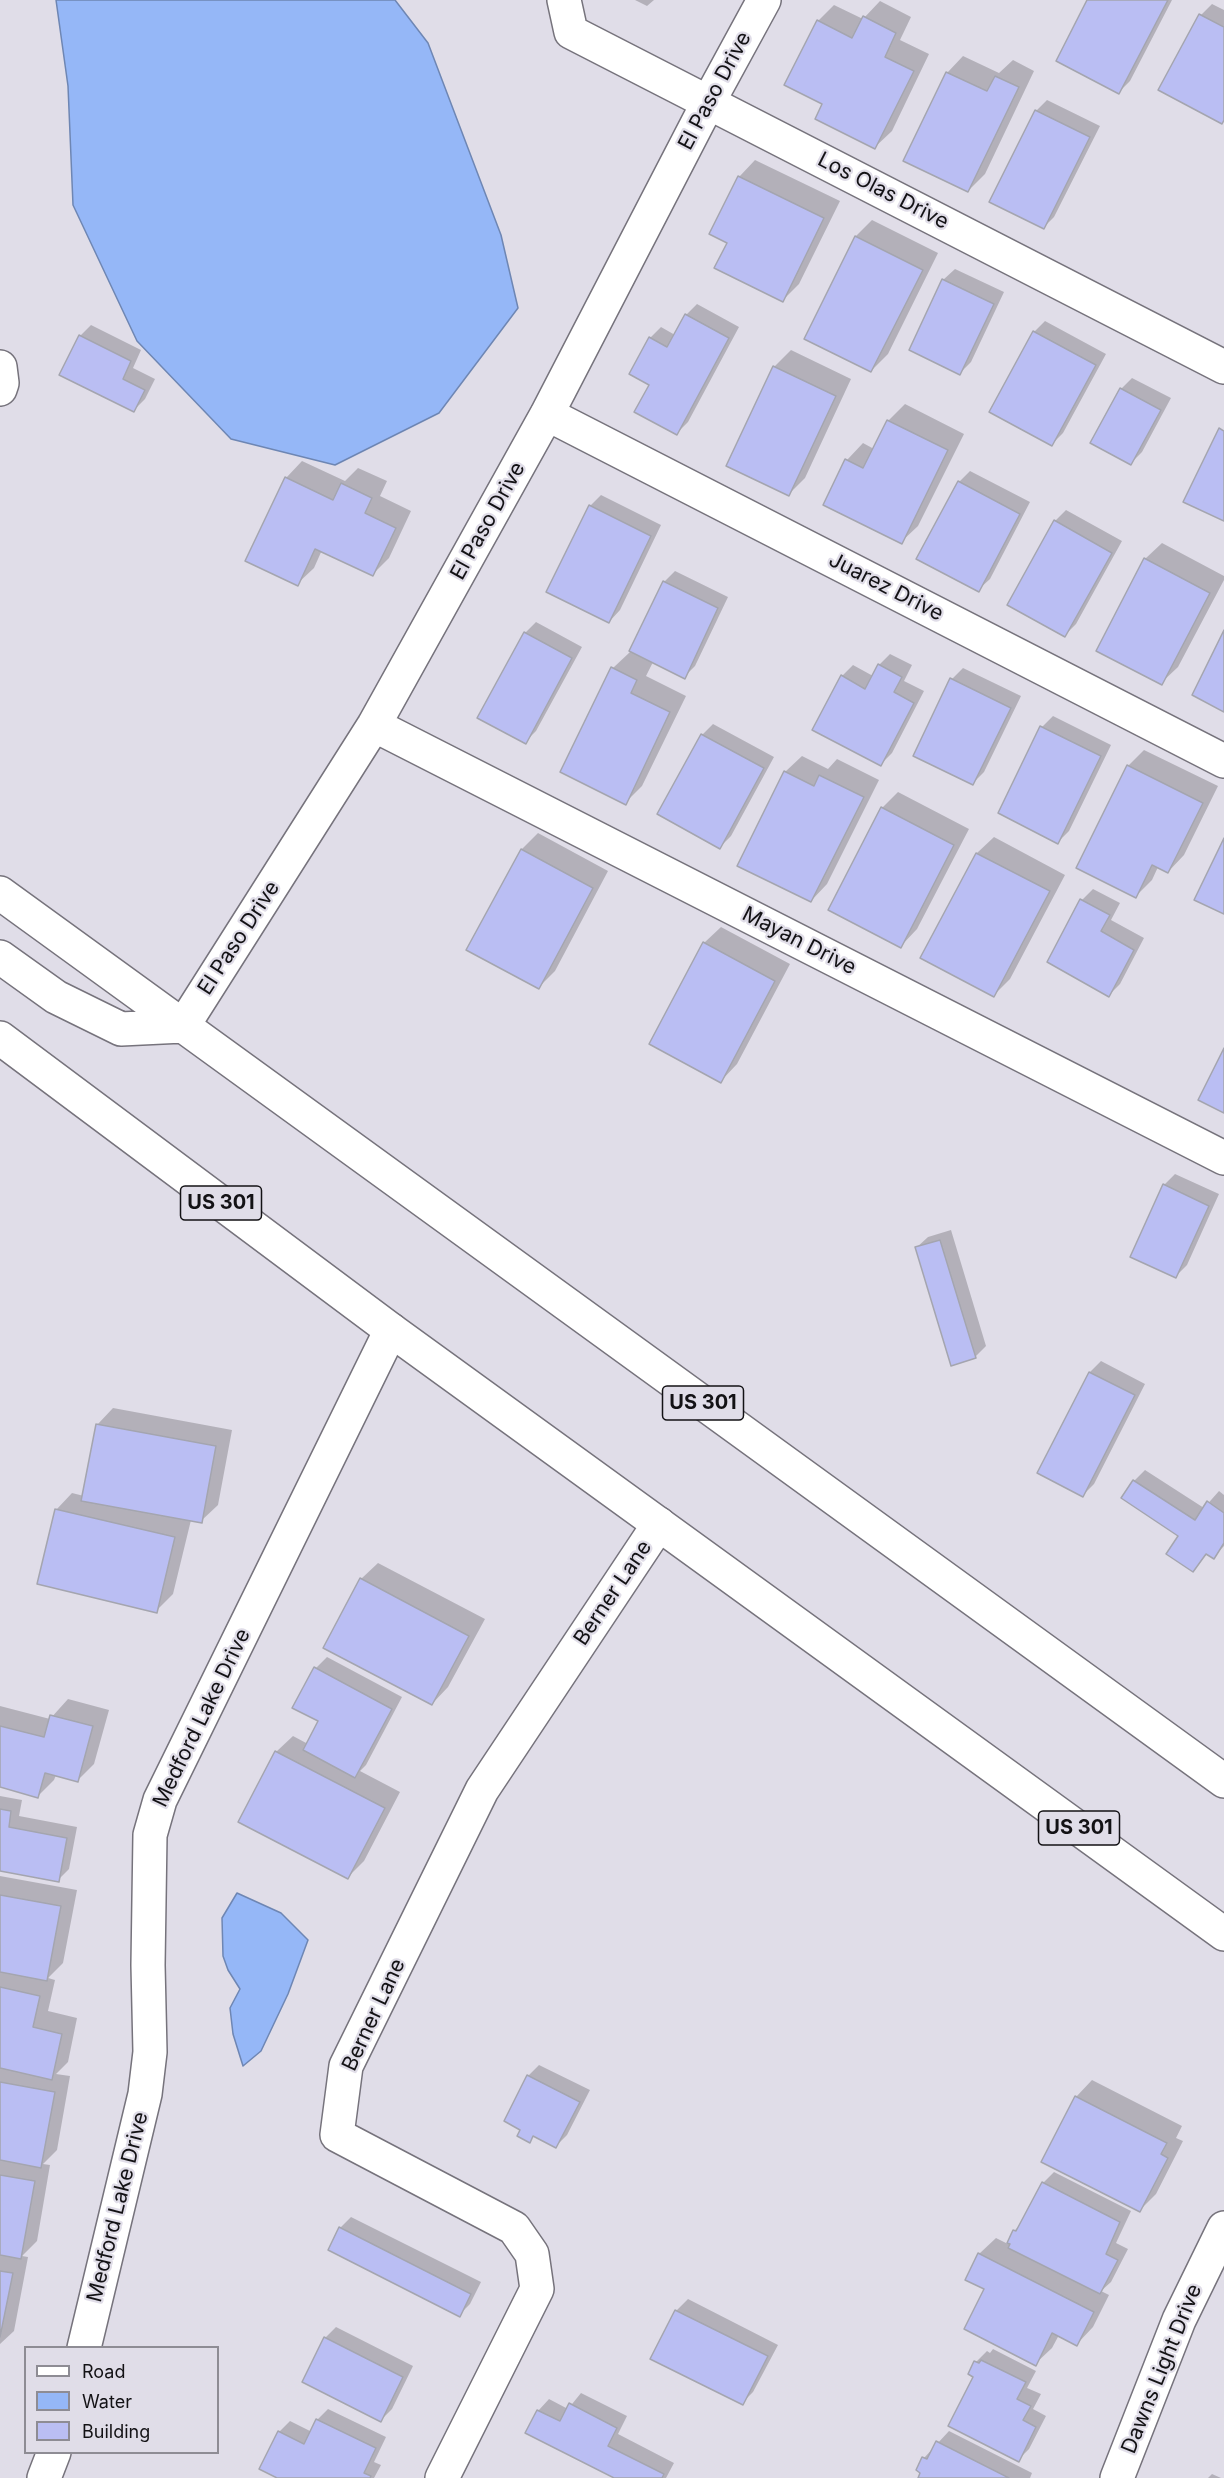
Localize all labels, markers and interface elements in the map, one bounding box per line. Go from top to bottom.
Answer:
street label: El Paso Drive [673,27,757,155]
street label: Los Olas Drive [813,147,953,235]
street label: El Paso Drive [445,458,531,584]
street label: Juarez Drive [824,547,948,627]
street label: El Paso Drive [193,876,285,1000]
street label: Mayan Drive [738,902,860,980]
road number: US 301 [180,1186,262,1220]
road number: US 301 [662,1386,744,1420]
street label: Berner Lane [569,1536,657,1650]
street label: Medford Lake Drive [148,1625,256,1811]
road number: US 301 [1038,1811,1120,1845]
street label: Berner Lane [337,1955,411,2075]
street label: Medford Lake Drive [82,2109,154,2305]
street label: Dawns Light Drive [1116,2281,1208,2457]
legend [24,2346,219,2454]
text: Road [82,2361,125,2382]
text: Water [82,2391,132,2412]
text: Building [82,2421,150,2442]

